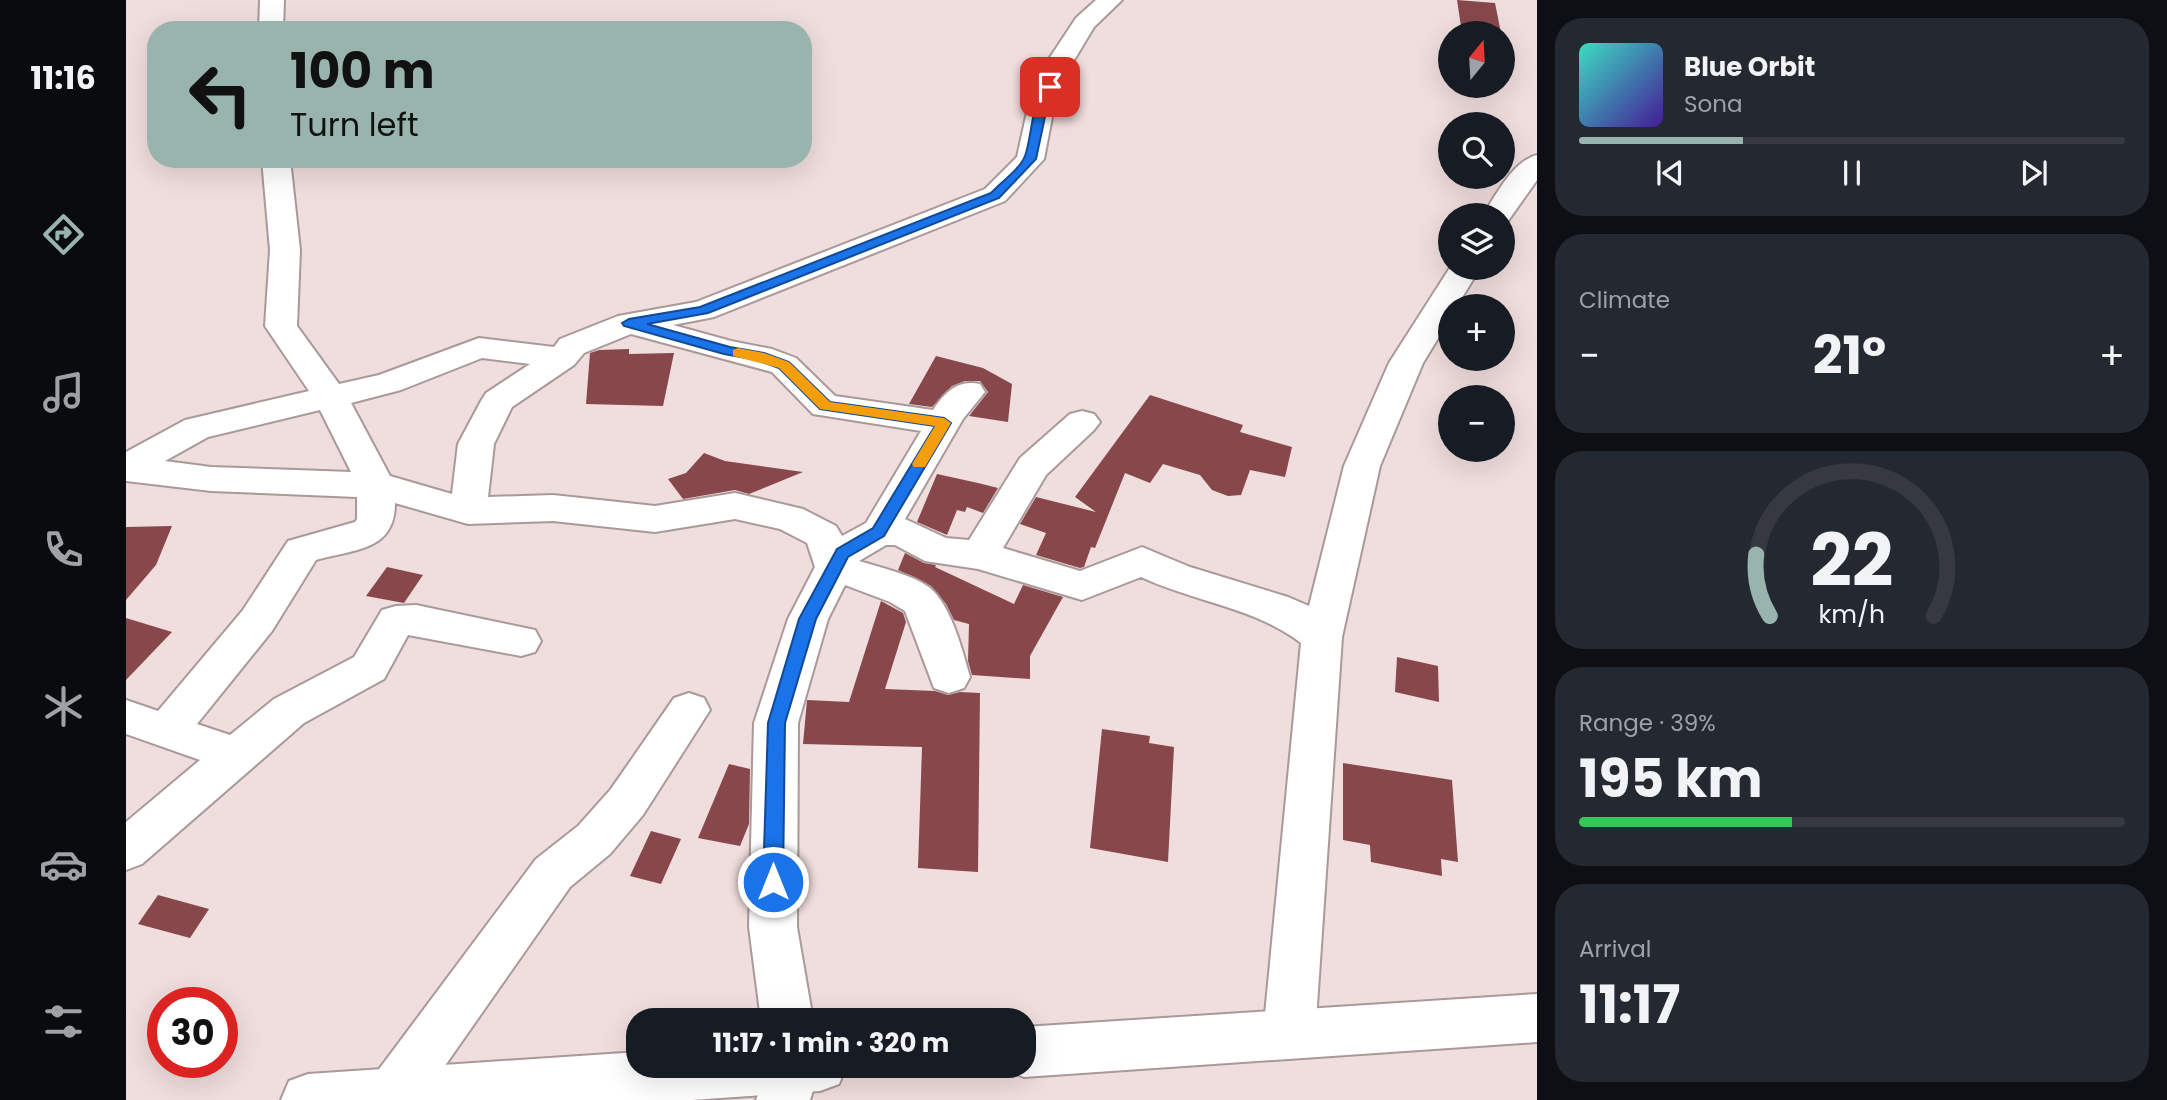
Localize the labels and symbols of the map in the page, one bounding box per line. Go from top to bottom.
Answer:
north arrow [1438,21,1516,98]
pin [1020,57,1080,117]
position arrow [736,845,810,919]
speed limit sign: 30 [147,987,238,1078]

